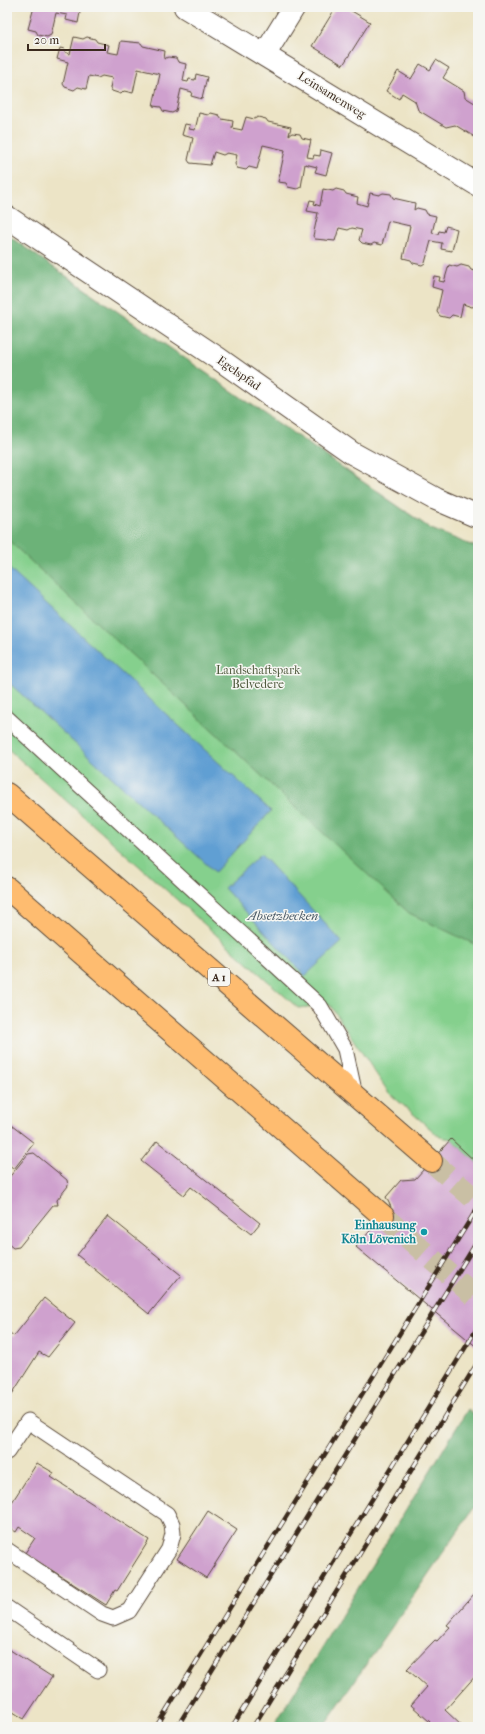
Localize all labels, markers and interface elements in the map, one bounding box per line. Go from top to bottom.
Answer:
scale bar [28,26,105,52]
text: 20 m [34,33,59,47]
street label: Leinsamenweg [295,69,369,122]
street label: Egelspfad [215,353,264,393]
park label: Landschaftspark Belvedere [216,663,301,691]
water label: Absetzbecken [246,908,318,923]
road number: A 1 [208,968,230,986]
place label: Einhausung Köln Lövenich [341,1218,417,1246]
marker: Einhausung Köln Lövenich [419,1227,429,1237]

